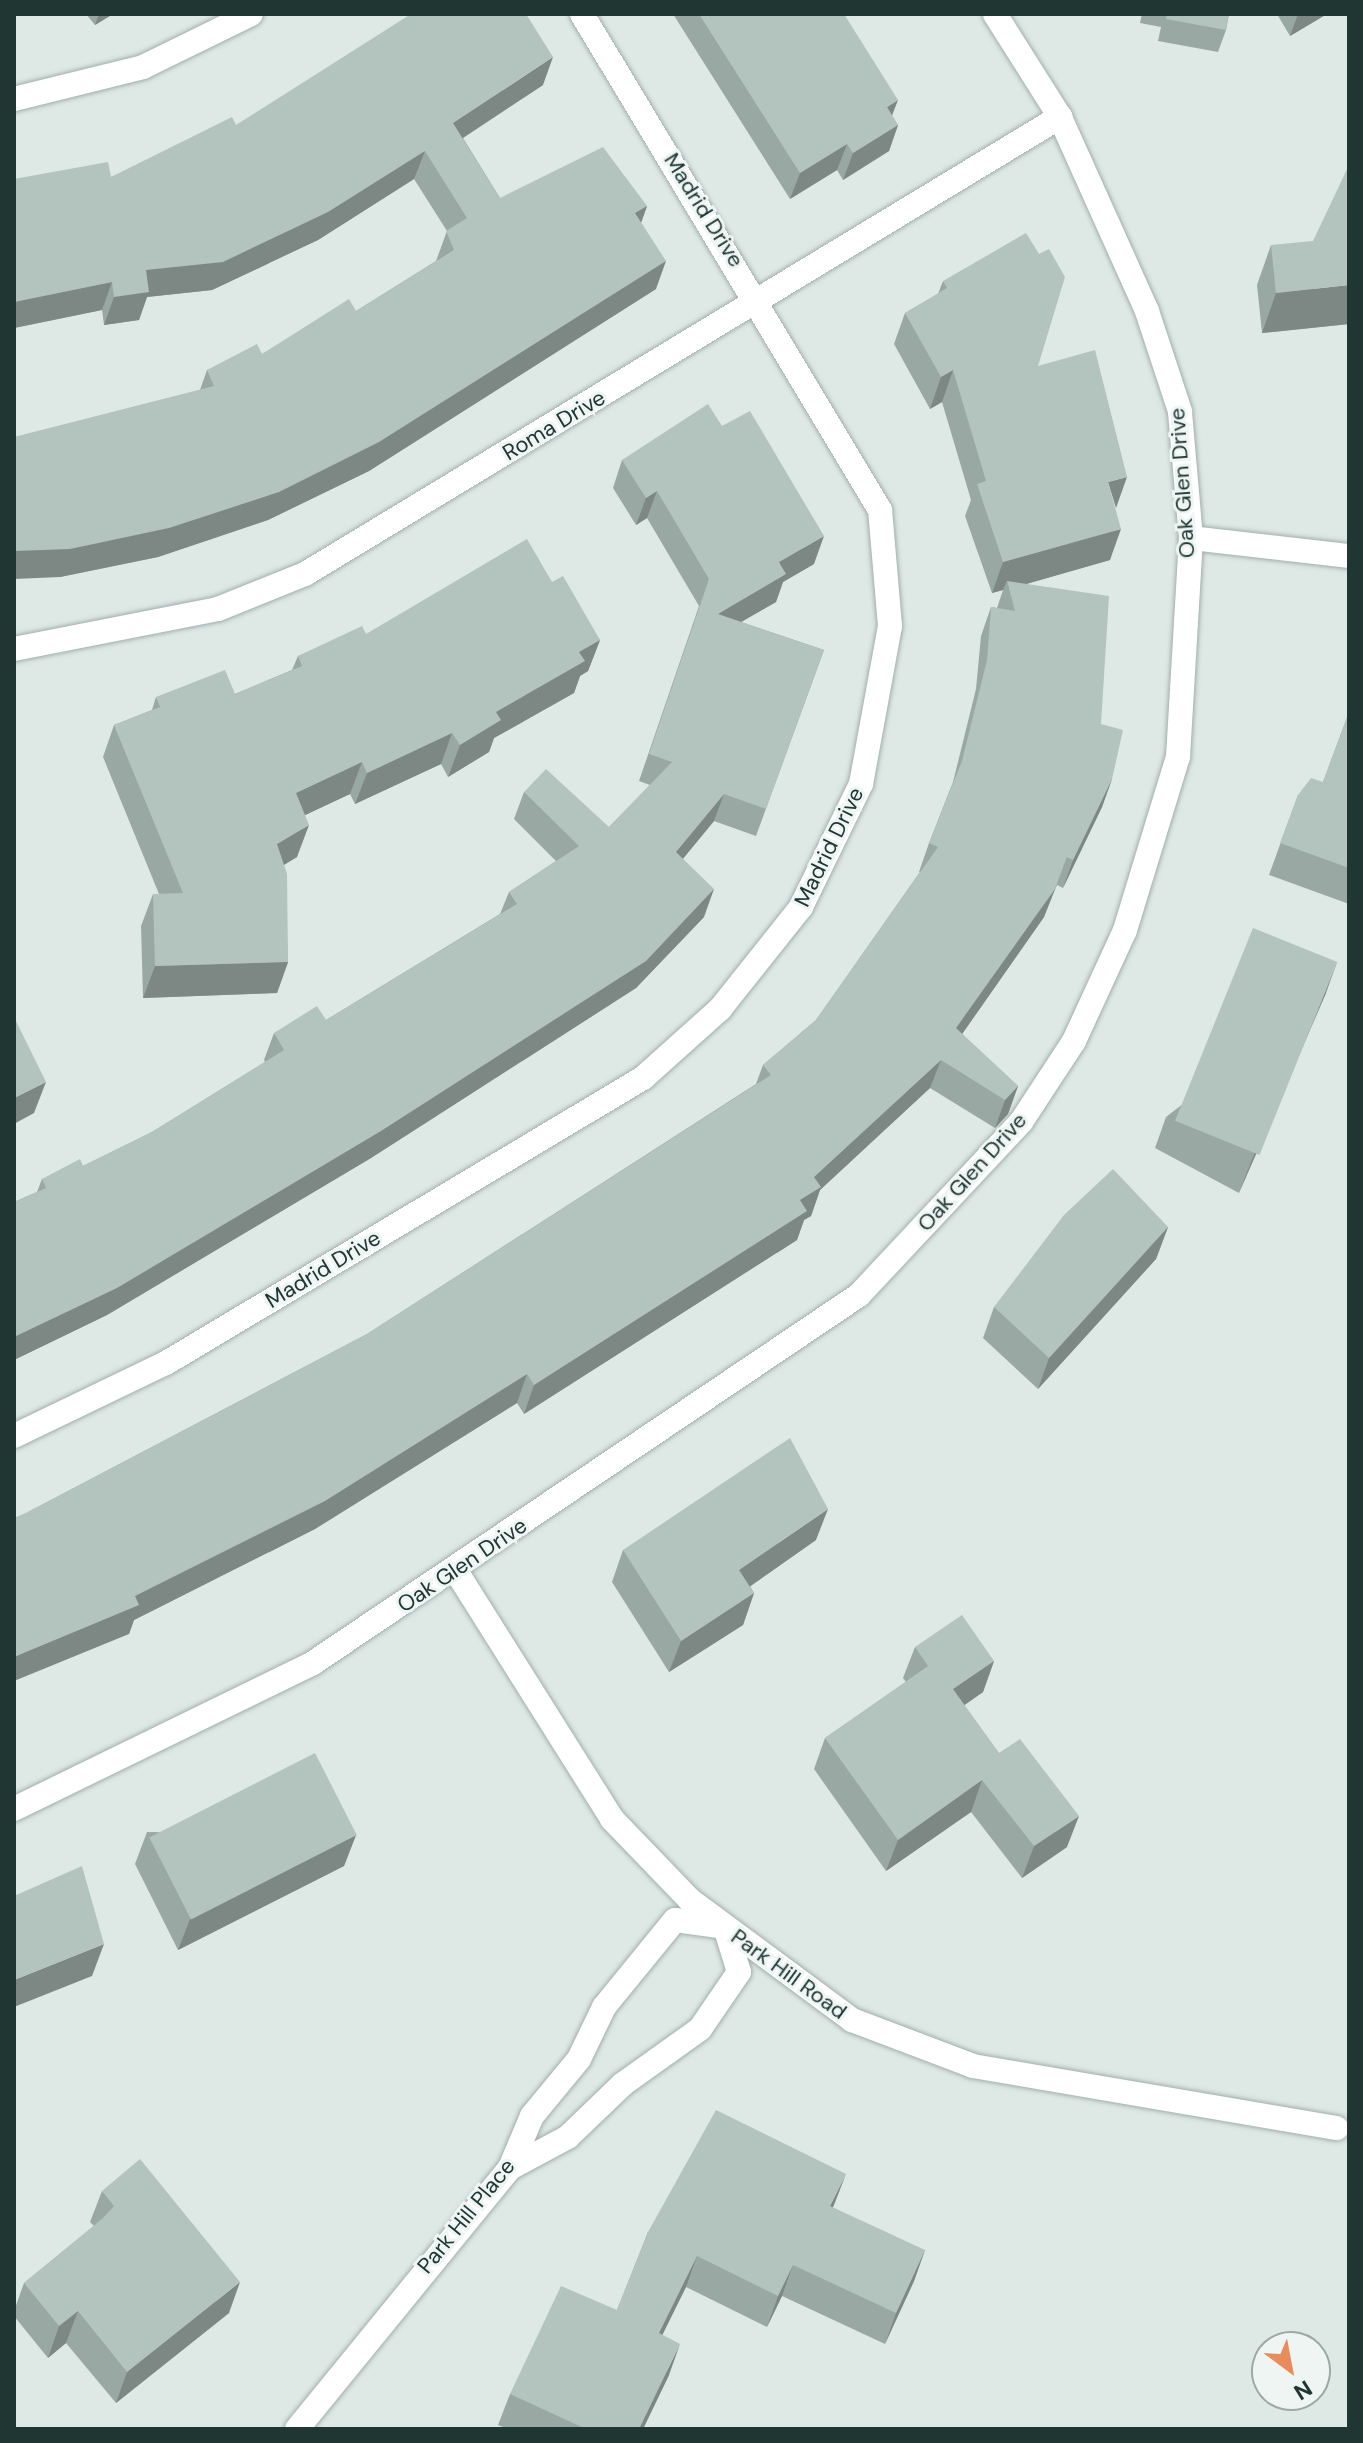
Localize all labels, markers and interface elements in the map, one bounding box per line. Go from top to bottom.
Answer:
street label: Madrid Drive [659,148,749,272]
street label: Roma Drive [498,384,610,466]
street label: Oak Glen Drive [1164,407,1200,559]
street label: Madrid Drive [789,783,869,911]
street label: Oak Glen Drive [912,1107,1032,1237]
street label: Madrid Drive [261,1224,385,1314]
street label: Oak Glen Drive [392,1512,532,1618]
street label: Park Hill Road [726,1923,852,2025]
street label: Park Hill Place [412,2153,520,2279]
north arrow [1251,2331,1331,2411]
text: N [1288,2374,1317,2407]

